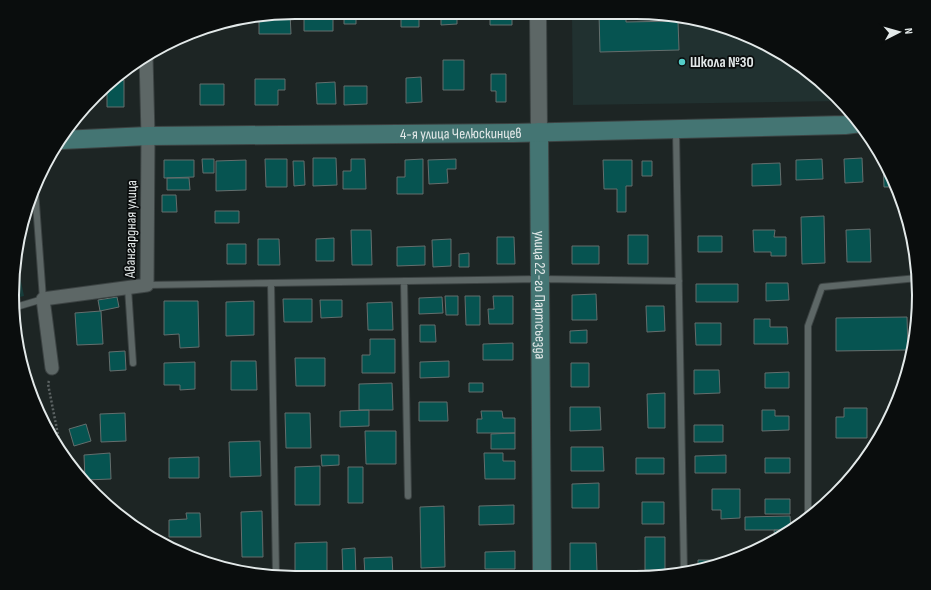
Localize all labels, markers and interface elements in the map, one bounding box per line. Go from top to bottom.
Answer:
north arrow [879,12,919,52]
text: N [902,27,915,35]
place label: Школа №30 [690,53,754,72]
marker: Школа №30 [677,57,687,67]
street label: 4-я улица Челюскинцев [400,123,522,143]
street label: Авангардная улица [121,180,141,279]
street label: улица 22-го Партсъезда [530,231,550,360]

